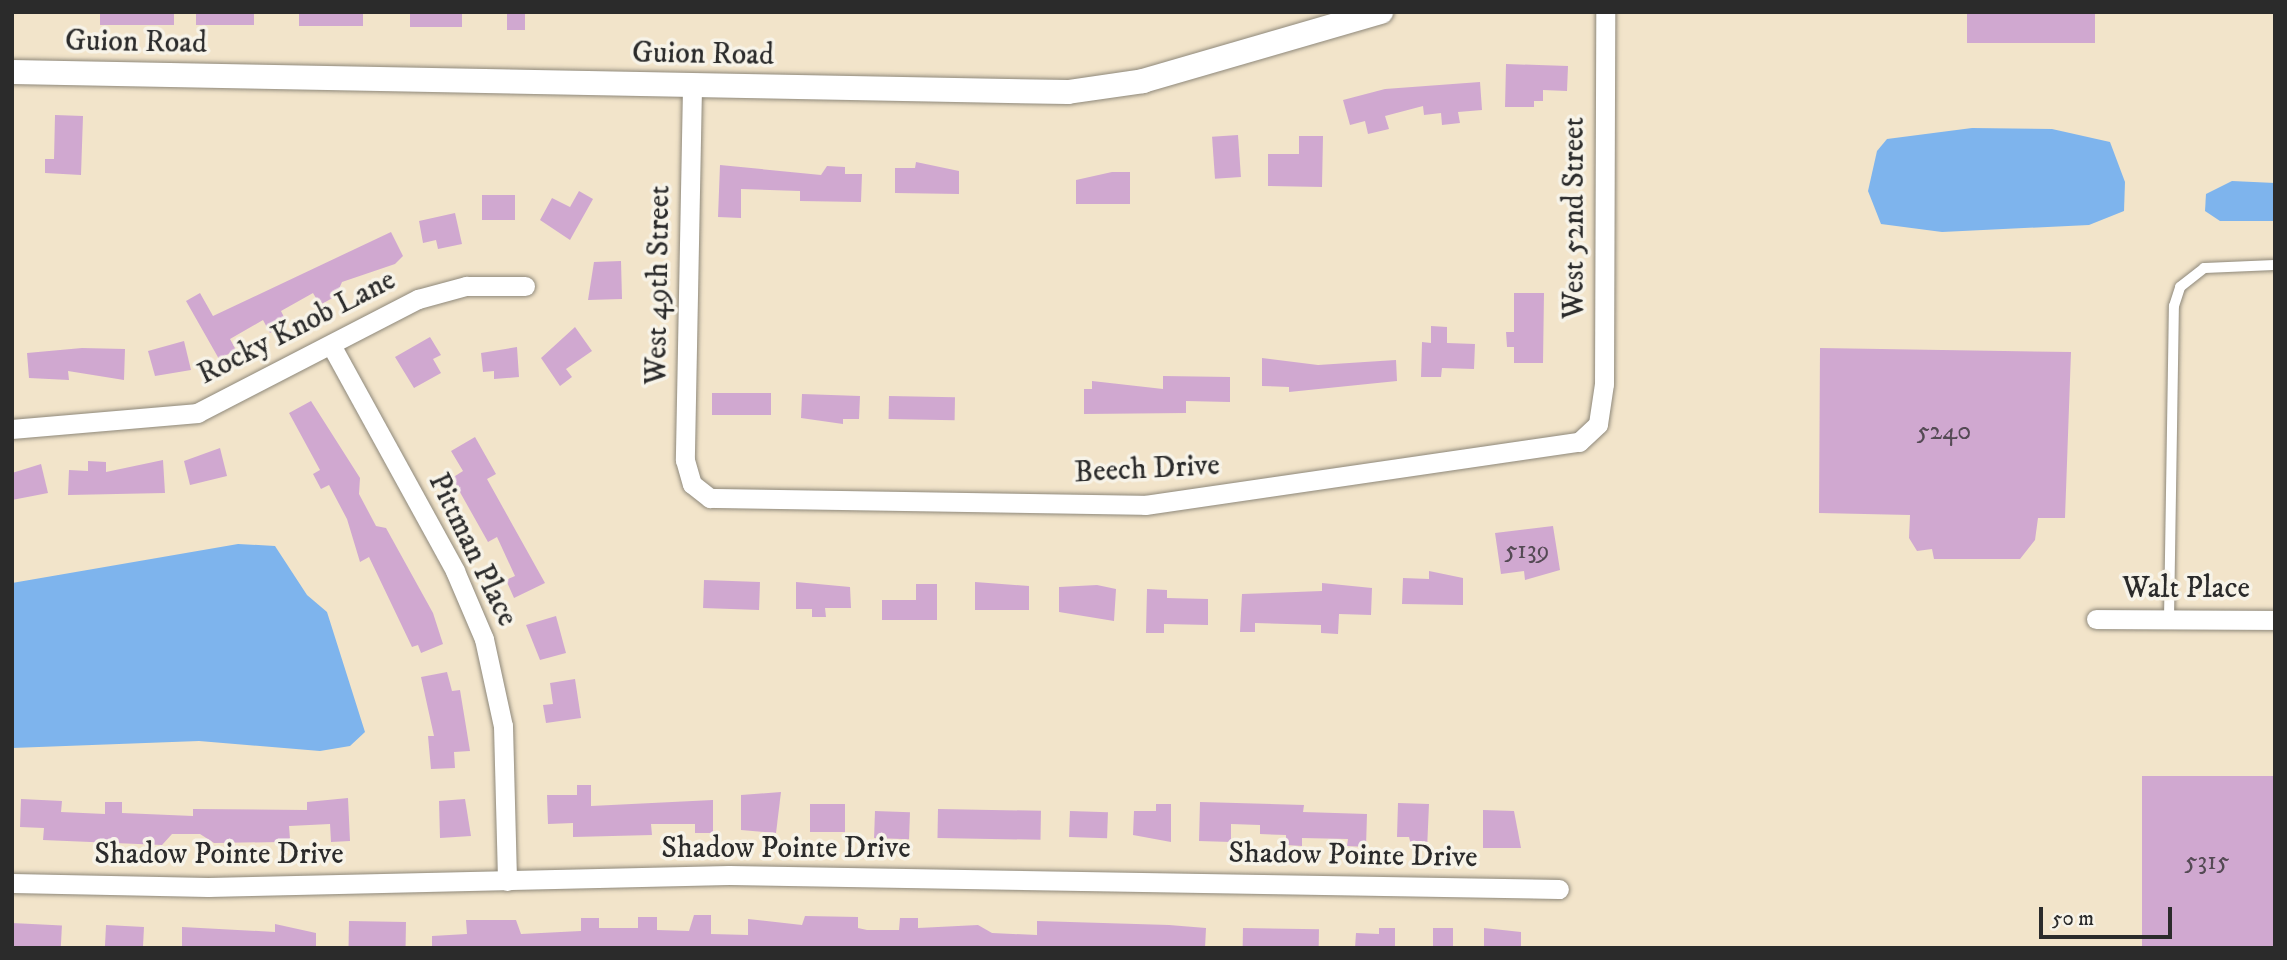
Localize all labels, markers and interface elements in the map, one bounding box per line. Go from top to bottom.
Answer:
street label: Guion Road [65,24,207,62]
street label: Guion Road [632,36,774,74]
street label: West 52nd Street [1557,117,1593,319]
street label: West 49th Street [639,185,679,385]
street label: Rocky Knob Lane [192,263,402,393]
house number: 5240 [1917,416,1971,448]
street label: Beech Drive [1073,448,1221,492]
street label: Pittman Place [419,467,525,633]
house number: 5139 [1504,535,1550,567]
street label: Walt Place [2122,571,2250,607]
street label: Shadow Pointe Drive [661,831,911,867]
street label: Shadow Pointe Drive [1228,836,1478,876]
street label: Shadow Pointe Drive [94,837,344,873]
house number: 5315 [2185,846,2229,878]
scale bar [2042,894,2175,938]
text: 50 m [2052,906,2094,932]

